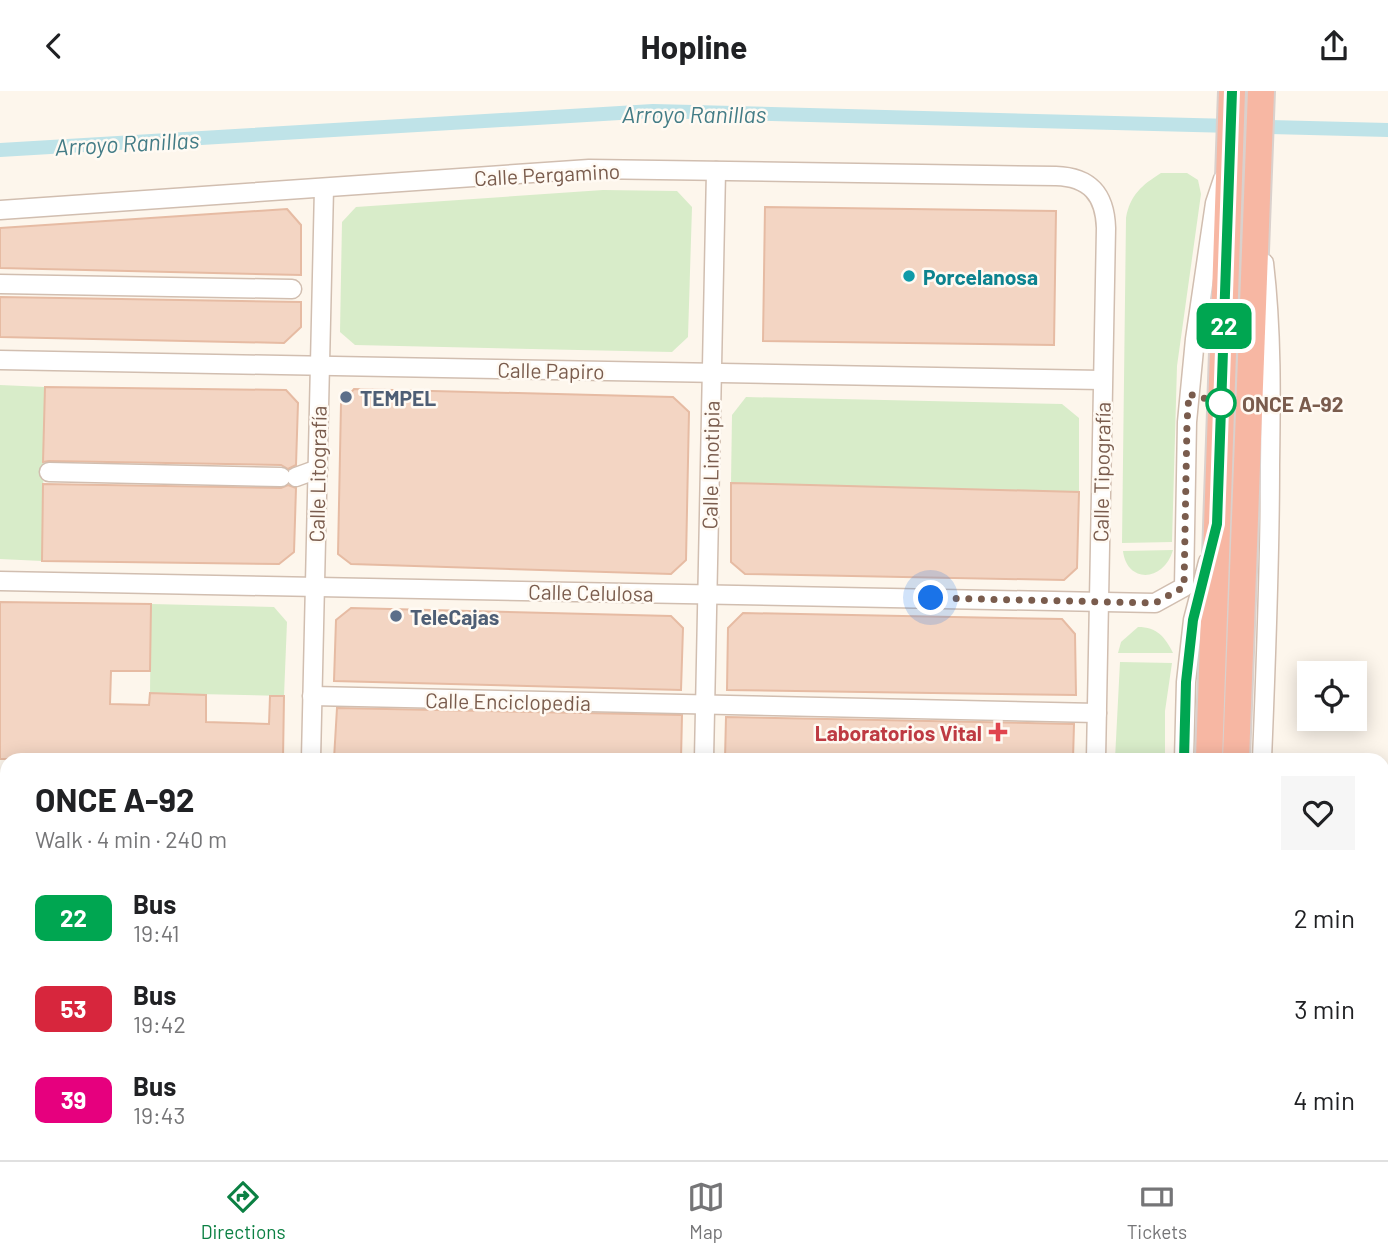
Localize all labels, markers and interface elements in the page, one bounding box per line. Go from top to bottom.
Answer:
icon: back [35,27,73,65]
text: Hopline [641,27,747,65]
icon: share [1315,27,1353,65]
water label: Arroyo Ranillas [622,100,767,128]
water label: Arroyo Ranillas [54,125,200,161]
street label: Calle Pergamino [473,158,621,190]
place label: Porcelanosa [923,264,1038,289]
marker: Porcelanosa [901,268,917,284]
line badge: 22 [1192,303,1256,349]
text: 22 [1211,311,1237,340]
street label: Calle Papiro [497,357,605,383]
place label: TEMPEL [360,385,436,410]
marker: ONCE A-92 [1206,388,1236,418]
marker: TEMPEL [338,389,354,405]
place label: ONCE A-92 [1242,391,1343,416]
street label: Calle Linotipia [696,400,724,530]
street label: Calle Tipografía [1087,402,1115,542]
street label: Calle Litografía [303,405,331,543]
street label: Calle Celulosa [528,578,654,606]
your location [913,580,948,615]
place label: TeleCajas [410,604,499,629]
marker: TeleCajas [388,608,404,624]
map controls [1297,661,1367,731]
button: locate [1297,661,1367,731]
street label: Calle Enciclopedia [425,687,591,715]
place label: Laboratorios Vital [815,720,982,745]
marker: Laboratorios Vital [988,722,1008,742]
button: heart [1281,776,1355,850]
text: ONCE A-92 [35,779,194,819]
text: Walk · 4 min · 240 m [35,825,227,853]
text: Bus [133,888,176,919]
text: 2 min [1294,902,1355,933]
text: 22 [60,903,87,932]
text: 19:41 [133,919,179,947]
text: Bus [133,979,176,1010]
text: 3 min [1294,993,1355,1024]
text: 53 [61,994,86,1023]
text: 19:42 [133,1010,186,1038]
text: Bus [133,1070,176,1101]
text: 4 min [1293,1084,1355,1115]
text: 39 [61,1085,86,1114]
text: 19:43 [133,1101,185,1129]
tab: Directions [201,1178,286,1243]
tab: Map [687,1178,725,1243]
tab: Tickets [1127,1178,1187,1243]

